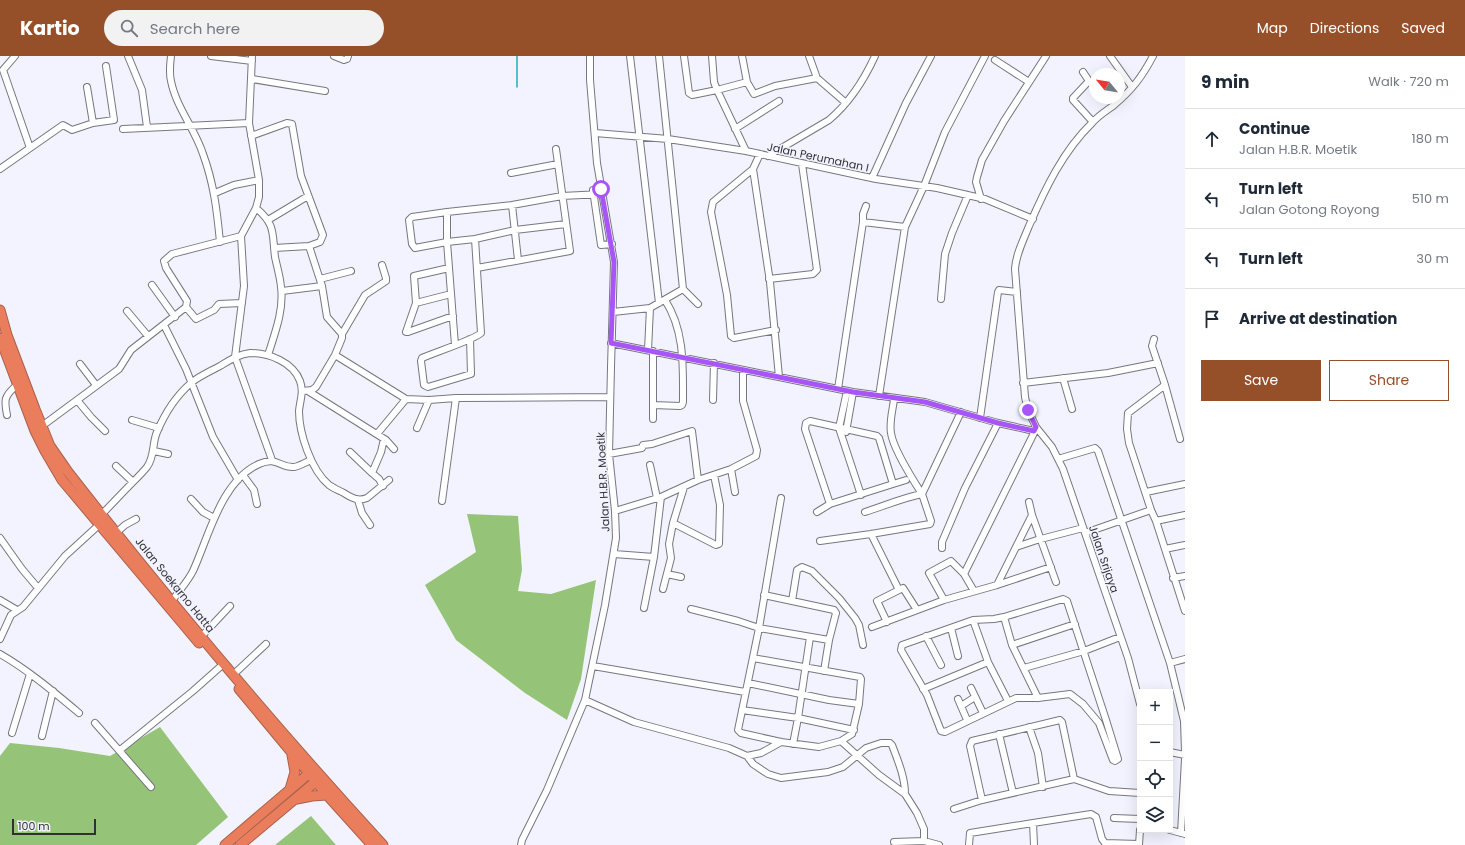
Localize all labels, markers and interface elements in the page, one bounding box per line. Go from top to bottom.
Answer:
search box [104,10,384,46]
text: Kartio [20,15,80,42]
icon: search [118,17,140,39]
text: Search here [150,18,240,39]
text: Map [1257,18,1288,38]
text: Directions [1310,18,1379,38]
text: Saved [1401,18,1445,38]
north arrow [1089,68,1125,104]
text: 9 min [1201,70,1250,94]
text: Walk · 720 m [1368,72,1449,91]
text: Continue [1239,118,1310,139]
icon: ahead [1201,128,1223,150]
text: 180 m [1412,129,1449,148]
street label: Jalan Perumahan I [766,138,870,176]
text: Jalan H.B.R. Moetik [1239,140,1357,159]
text: Turn left [1239,178,1303,199]
route start [592,180,610,198]
icon: left [1201,188,1223,210]
text: 510 m [1412,189,1449,208]
text: Jalan Gotong Royong [1239,200,1380,219]
icon: left [1201,248,1223,270]
text: Turn left [1239,248,1303,269]
text: 30 m [1416,249,1449,268]
icon: arrive [1201,308,1223,330]
text: Arrive at destination [1239,308,1397,329]
button: Save [1201,360,1321,401]
button: Share [1329,360,1449,401]
route end [1019,401,1037,419]
street label: Jalan H.B.R. Moetik [592,431,614,532]
street label: Jalan Srijaya [1085,523,1123,595]
street label: Jalan Soekarno Hatta [132,534,218,636]
map controls [1137,689,1173,833]
button: + [1137,689,1173,725]
button: − [1137,725,1173,761]
button: locate [1137,761,1173,797]
button: layers [1137,797,1173,833]
scale bar [12,817,96,836]
text: 100 m [18,818,50,834]

